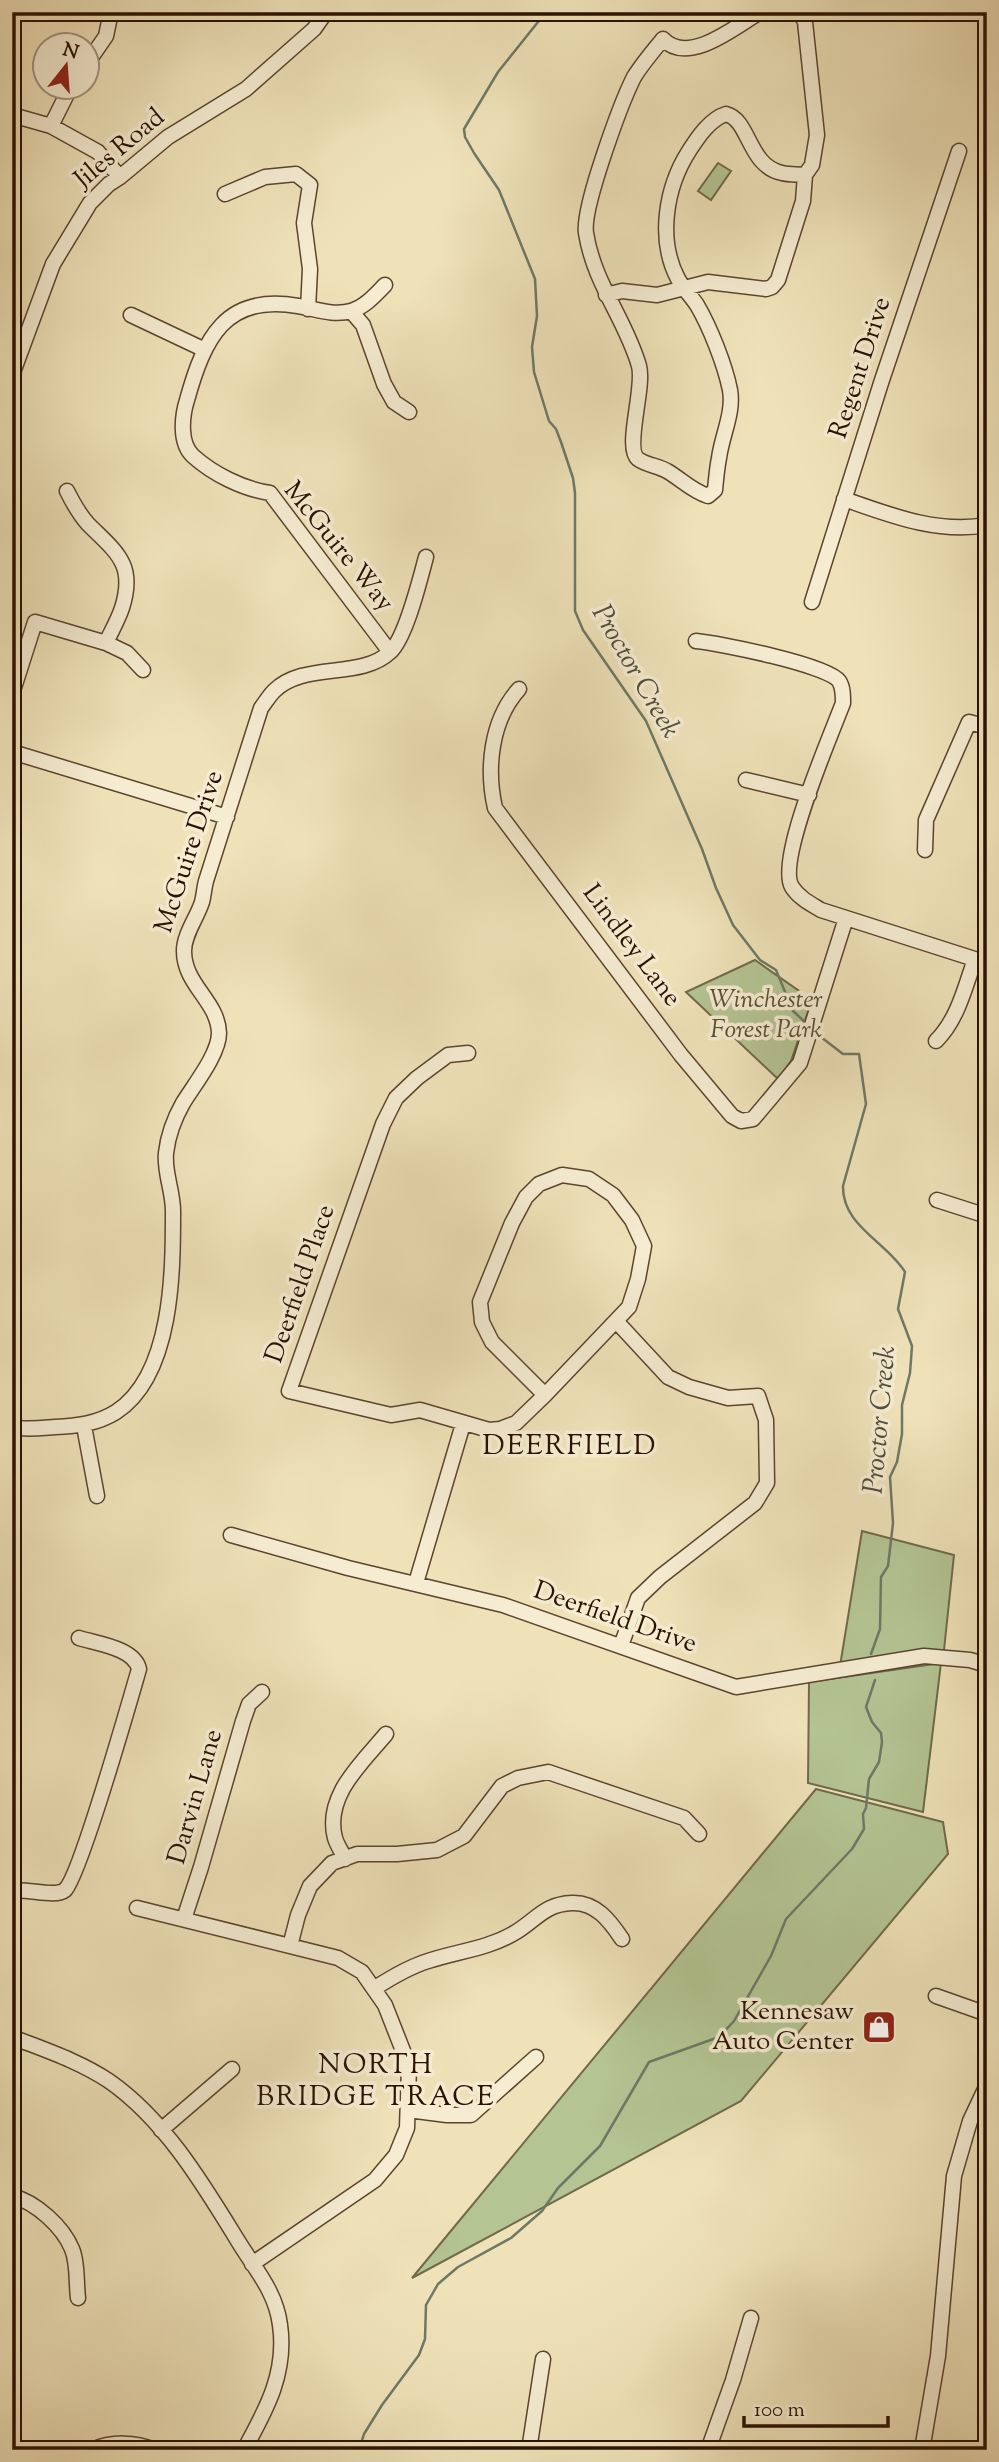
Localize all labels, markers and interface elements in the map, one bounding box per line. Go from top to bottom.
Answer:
north arrow [32,32,102,102]
text: N [59,37,81,67]
street label: Jiles Road [65,100,174,199]
street label: Regent Drive [821,292,901,444]
street label: McGuire Way [274,474,402,620]
water label: Proctor Creek [581,598,690,747]
street label: McGuire Drive [146,766,234,938]
street label: Lindley Lane [573,877,689,1015]
park label: Winchester Forest Park [709,982,823,1049]
street label: Deerfield Place [257,1200,345,1368]
water label: Proctor Creek [855,1344,907,1496]
district label: DEERFIELD [483,1427,657,1467]
street label: Deerfield Drive [528,1573,702,1663]
street label: Darvin Lane [159,1725,233,1869]
place label: Kennesaw Auto Center [712,1994,854,2061]
shop icon: Kennesaw Auto Center [860,2008,898,2046]
district label: NORTH BRIDGE TRACE [256,2046,496,2118]
scale bar [744,2385,887,2429]
text: 100 m [754,2396,805,2426]

